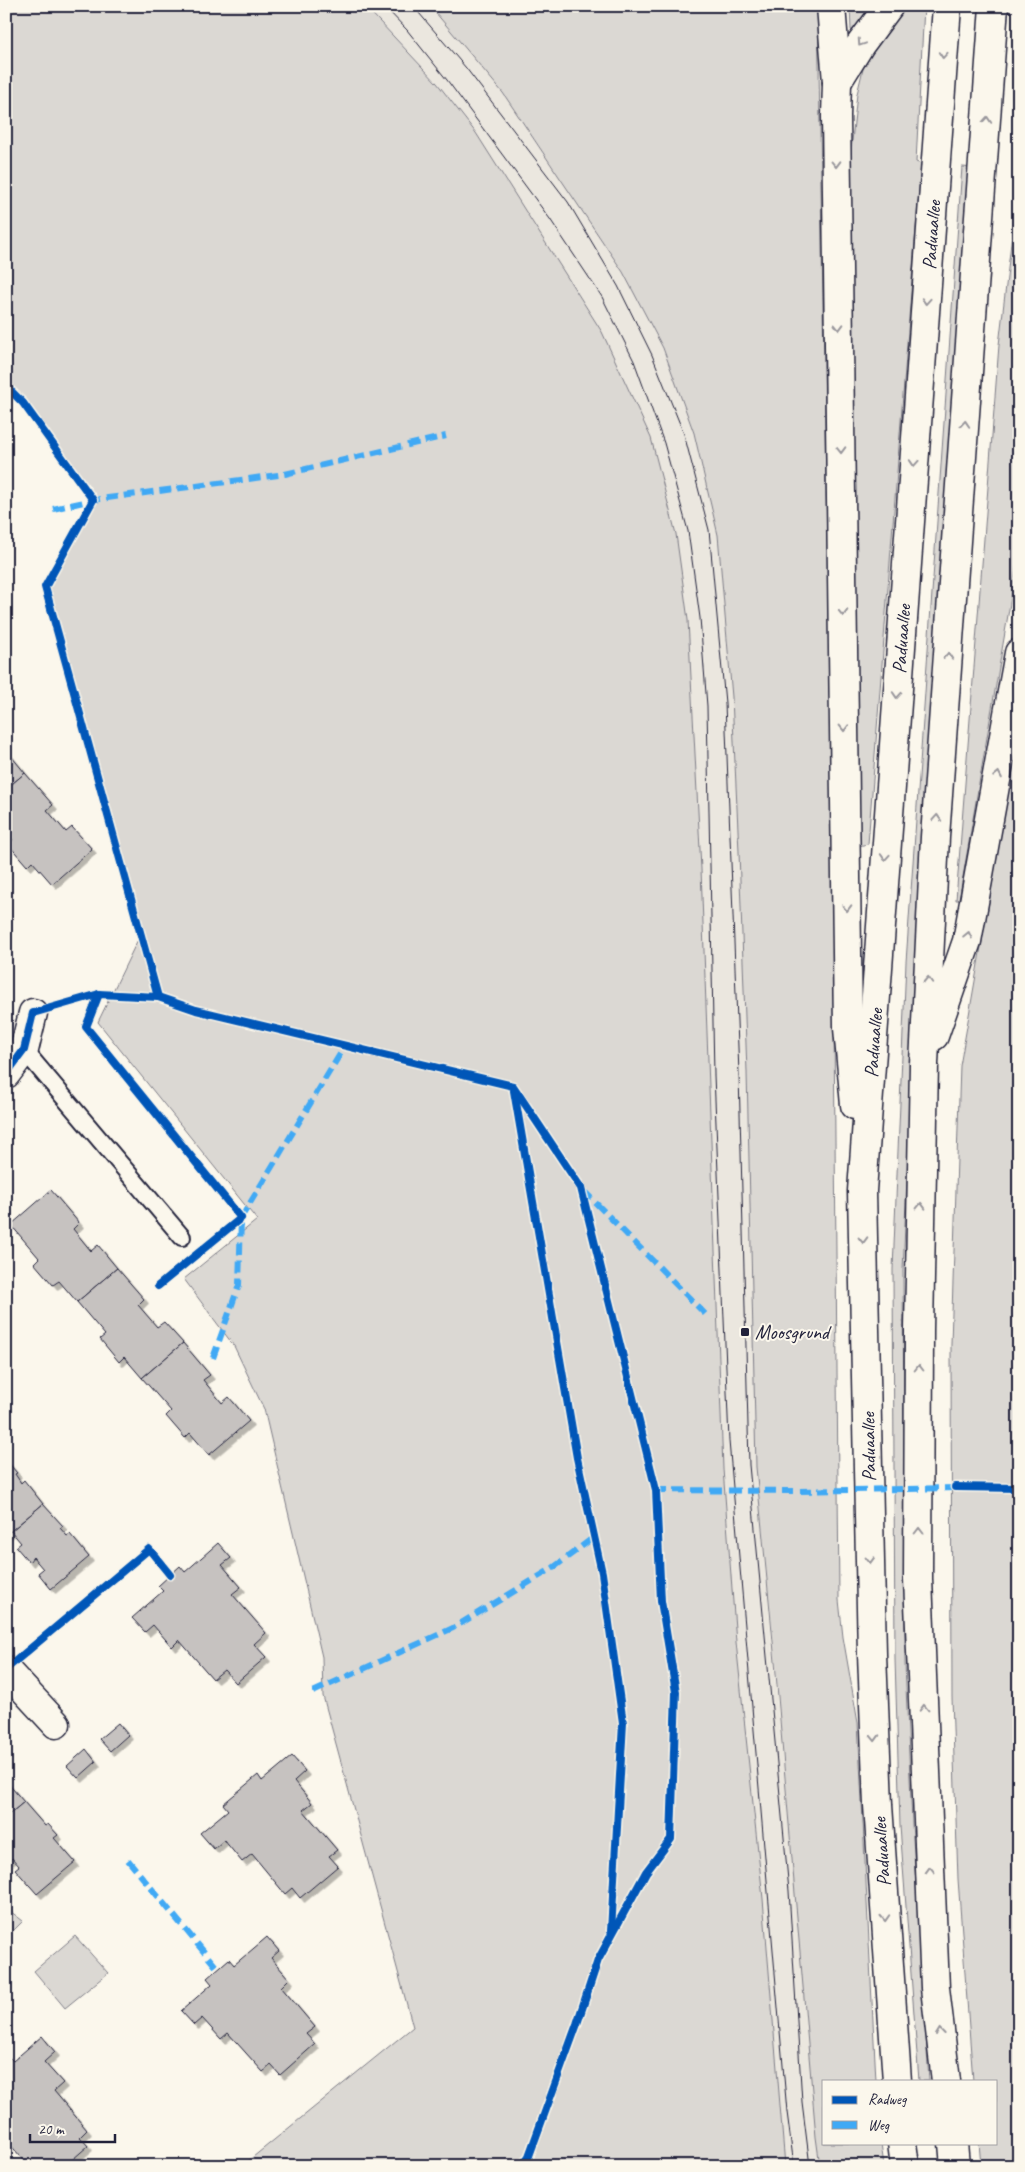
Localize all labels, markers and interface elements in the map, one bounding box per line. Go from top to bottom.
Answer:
one-way arrow [858,37,867,47]
one-way arrow [938,51,949,59]
one-way arrow [981,116,992,124]
one-way arrow [831,161,842,169]
street label: Paduaallee [917,198,946,270]
one-way arrow [921,297,932,305]
one-way arrow [834,323,844,331]
one-way arrow [959,419,970,427]
one-way arrow [835,446,846,454]
one-way arrow [909,460,920,468]
street label: Paduaallee [887,602,916,674]
one-way arrow [837,609,848,617]
one-way arrow [943,651,954,659]
one-way arrow [892,691,903,699]
one-way arrow [839,724,849,732]
one-way arrow [992,771,1003,780]
one-way arrow [931,813,942,821]
one-way arrow [880,853,891,861]
one-way arrow [841,904,852,912]
one-way arrow [962,930,973,939]
one-way arrow [923,976,933,984]
street label: Paduaallee [859,1006,888,1078]
one-way arrow [916,1201,927,1209]
one-way arrow [858,1236,869,1244]
place label: Moosgrund [755,1320,832,1345]
marker: Moosgrund [739,1326,751,1338]
one-way arrow [914,1364,924,1372]
street label: Paduaallee [855,1411,882,1482]
one-way arrow [914,1526,924,1534]
one-way arrow [865,1556,876,1564]
one-way arrow [918,1704,929,1712]
one-way arrow [870,1734,881,1742]
street label: Paduaallee [867,1815,896,1887]
one-way arrow [925,1866,936,1874]
one-way arrow [879,1914,890,1922]
one-way arrow [935,2028,946,2036]
legend [822,2080,998,2144]
text: Radweg [868,2090,908,2109]
scale bar [30,2112,115,2144]
text: Weg [868,2116,890,2135]
text: 20 m [38,2120,65,2139]

